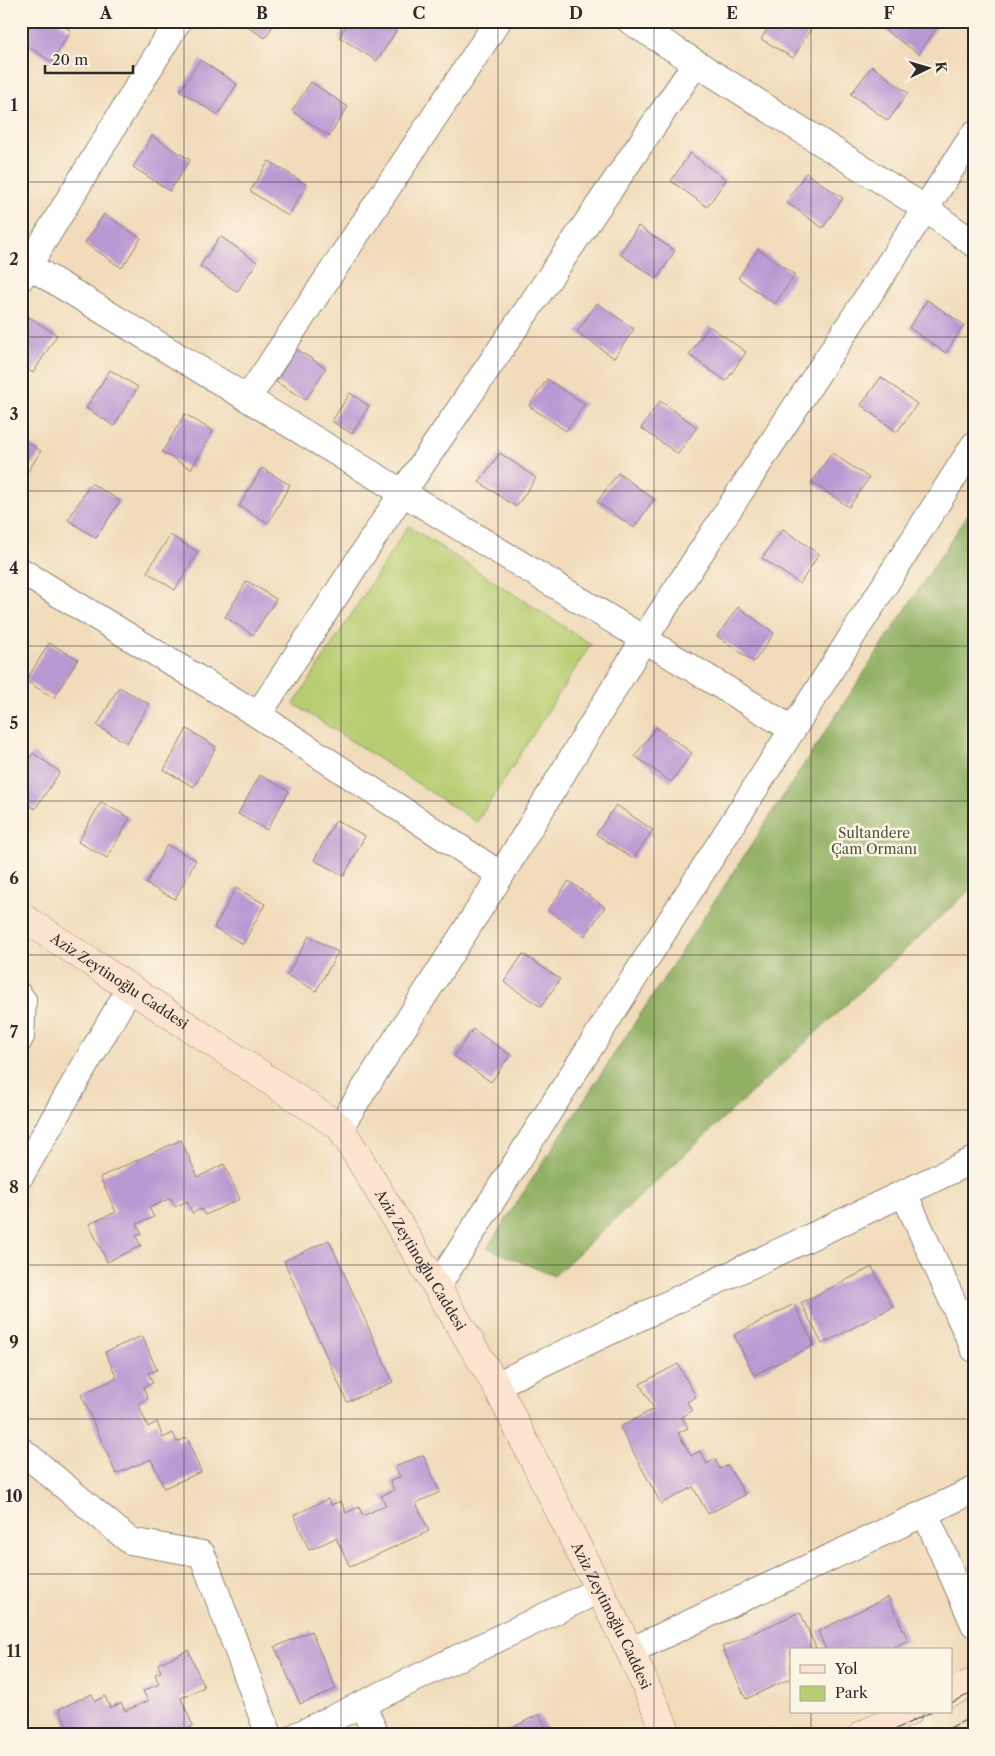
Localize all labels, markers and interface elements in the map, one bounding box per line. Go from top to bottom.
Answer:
text: A [99,3,113,23]
text: B [256,3,268,23]
text: C [413,3,425,23]
text: D [569,3,583,23]
text: E [726,3,738,23]
text: F [884,3,895,23]
scale bar [45,42,132,74]
north arrow [902,42,952,92]
text: 20 m [52,50,88,69]
text: K [931,61,950,74]
text: 1 [10,95,18,115]
text: 2 [9,249,19,269]
text: 3 [9,404,19,424]
text: 4 [9,558,19,578]
text: 5 [10,713,19,733]
park label: Sultandere Çam Ormanı [831,824,917,858]
text: 6 [9,868,19,888]
street label: Aziz Zeytinoğlu Caddesi [46,928,192,1033]
text: 7 [10,1022,19,1042]
text: 8 [9,1177,19,1197]
street label: Aziz Zeytinoğlu Caddesi [370,1185,470,1334]
text: 9 [9,1332,19,1352]
text: 10 [5,1486,23,1506]
street label: Aziz Zeytinoğlu Caddesi [567,1538,655,1692]
text: 11 [7,1641,22,1661]
legend [790,1648,952,1714]
text: Yol [834,1659,858,1678]
text: Park [835,1683,869,1702]

